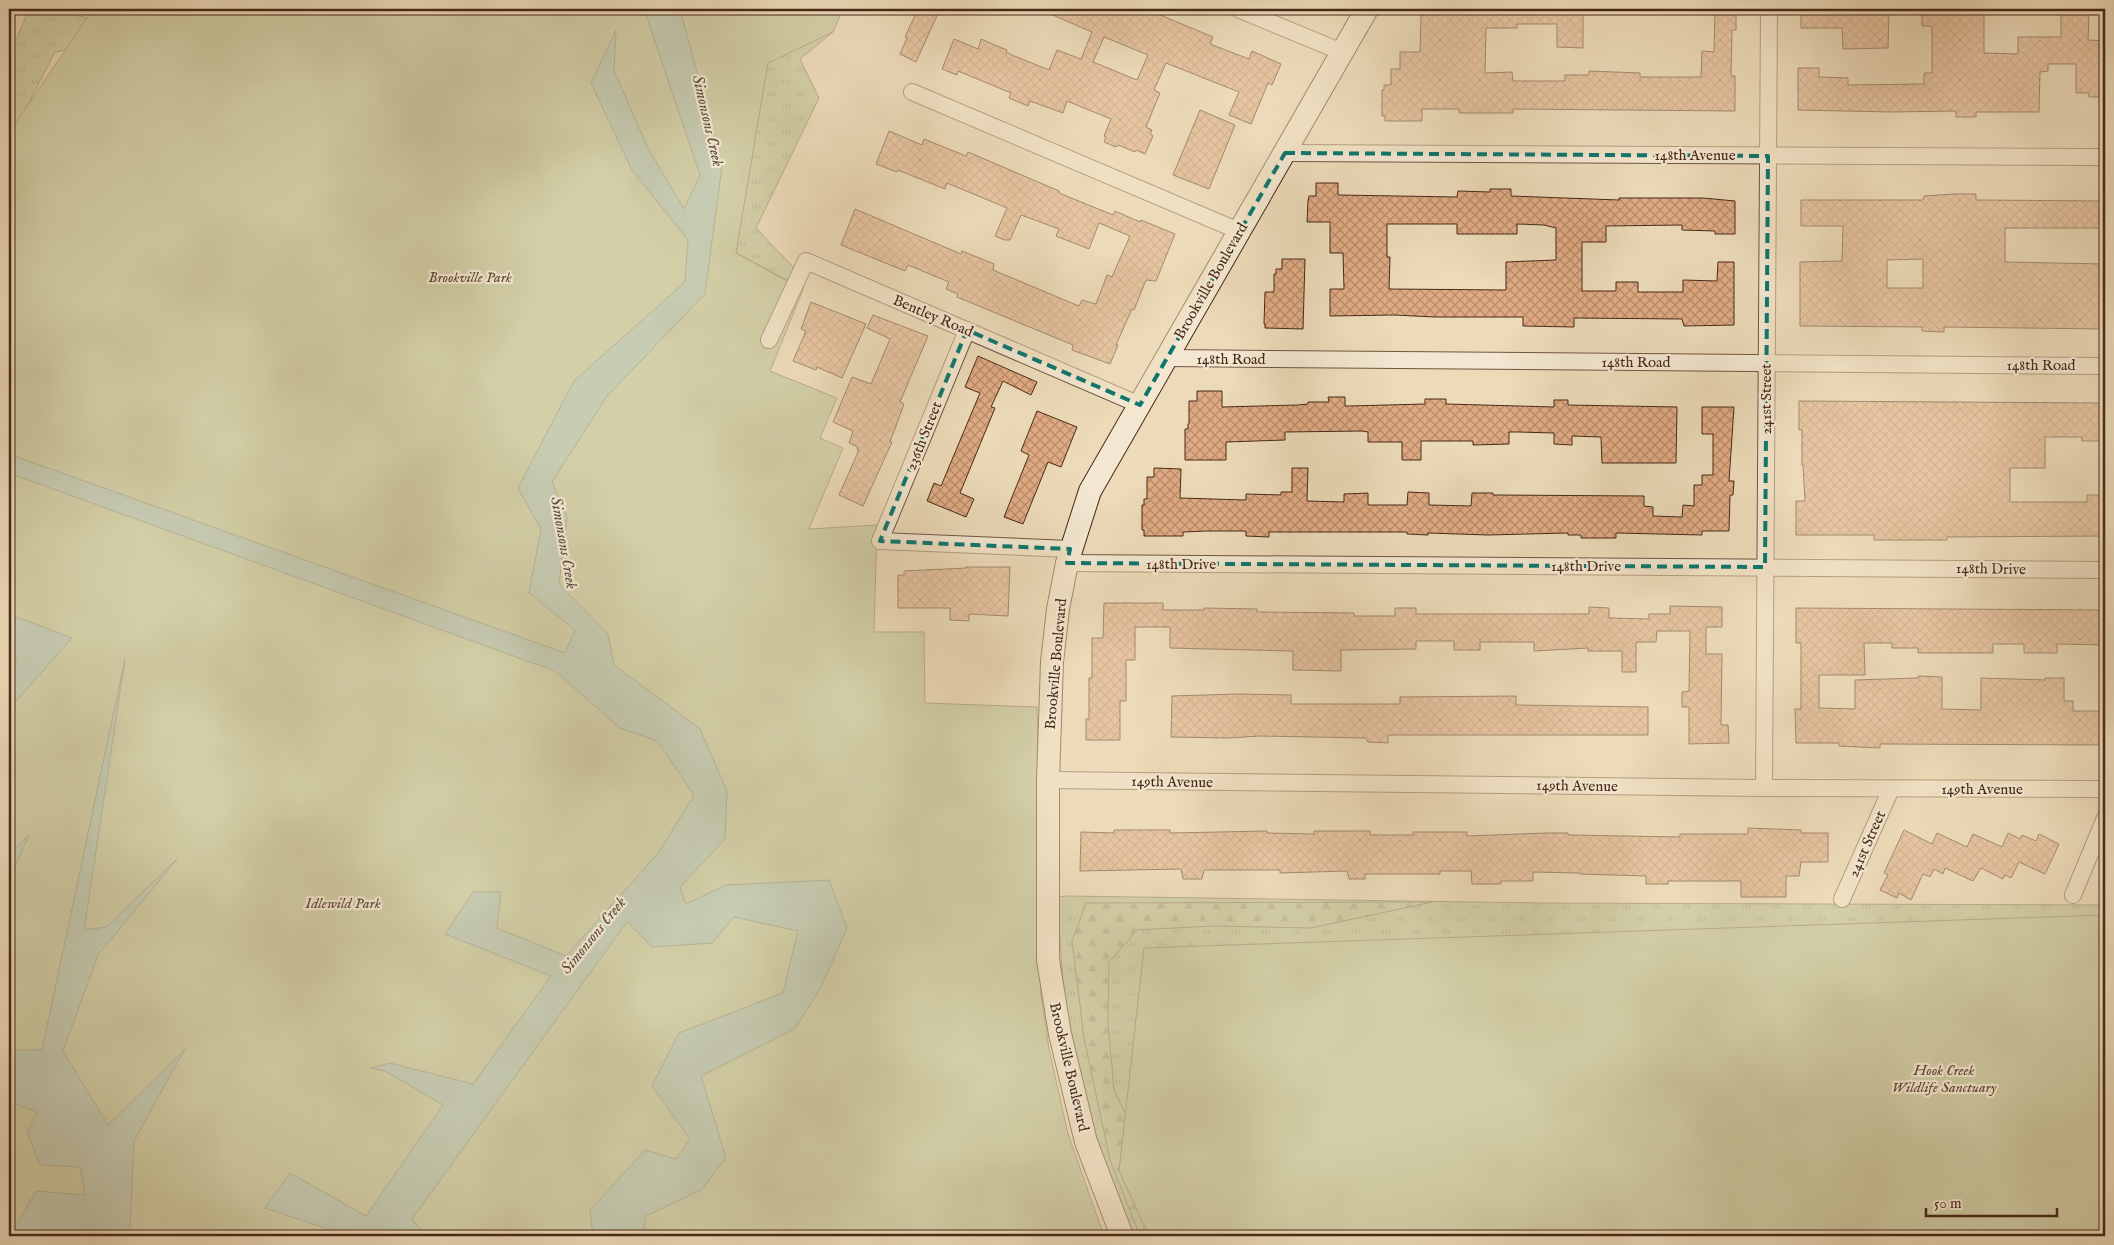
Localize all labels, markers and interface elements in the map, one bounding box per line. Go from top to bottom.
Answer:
water label: Simonsons Creek [687,73,727,169]
street label: 148th Avenue [1654,146,1736,165]
street label: Brookville Boulevard [1170,218,1253,343]
park label: Brookville Park [428,268,512,287]
street label: Bentley Road [890,291,977,342]
street label: 148th Road [1196,350,1267,369]
street label: 148th Road [1601,353,1672,372]
street label: 148th Road [2006,356,2077,375]
street label: 241st Street [1757,364,1776,434]
street label: 236th Street [902,399,946,473]
water label: Simonsons Creek [545,495,581,591]
street label: 148th Drive [1146,555,1216,574]
street label: 148th Drive [1551,557,1621,576]
street label: 148th Drive [1956,559,2026,579]
street label: Brookville Boulevard [1041,597,1071,730]
street label: 149th Avenue [1131,772,1213,792]
street label: 149th Avenue [1536,776,1618,796]
street label: 149th Avenue [1941,780,2023,799]
street label: 241st Street [1844,808,1890,880]
water label: Simonsons Creek [557,893,631,978]
park label: Idlewild Park [304,894,381,913]
street label: Brookville Boulevard [1045,1001,1093,1134]
park label: Hook Creek Wildlife Sanctuary [1892,1061,1997,1097]
scale bar [1926,1185,2058,1217]
text: 50 m [1934,1194,1962,1213]

